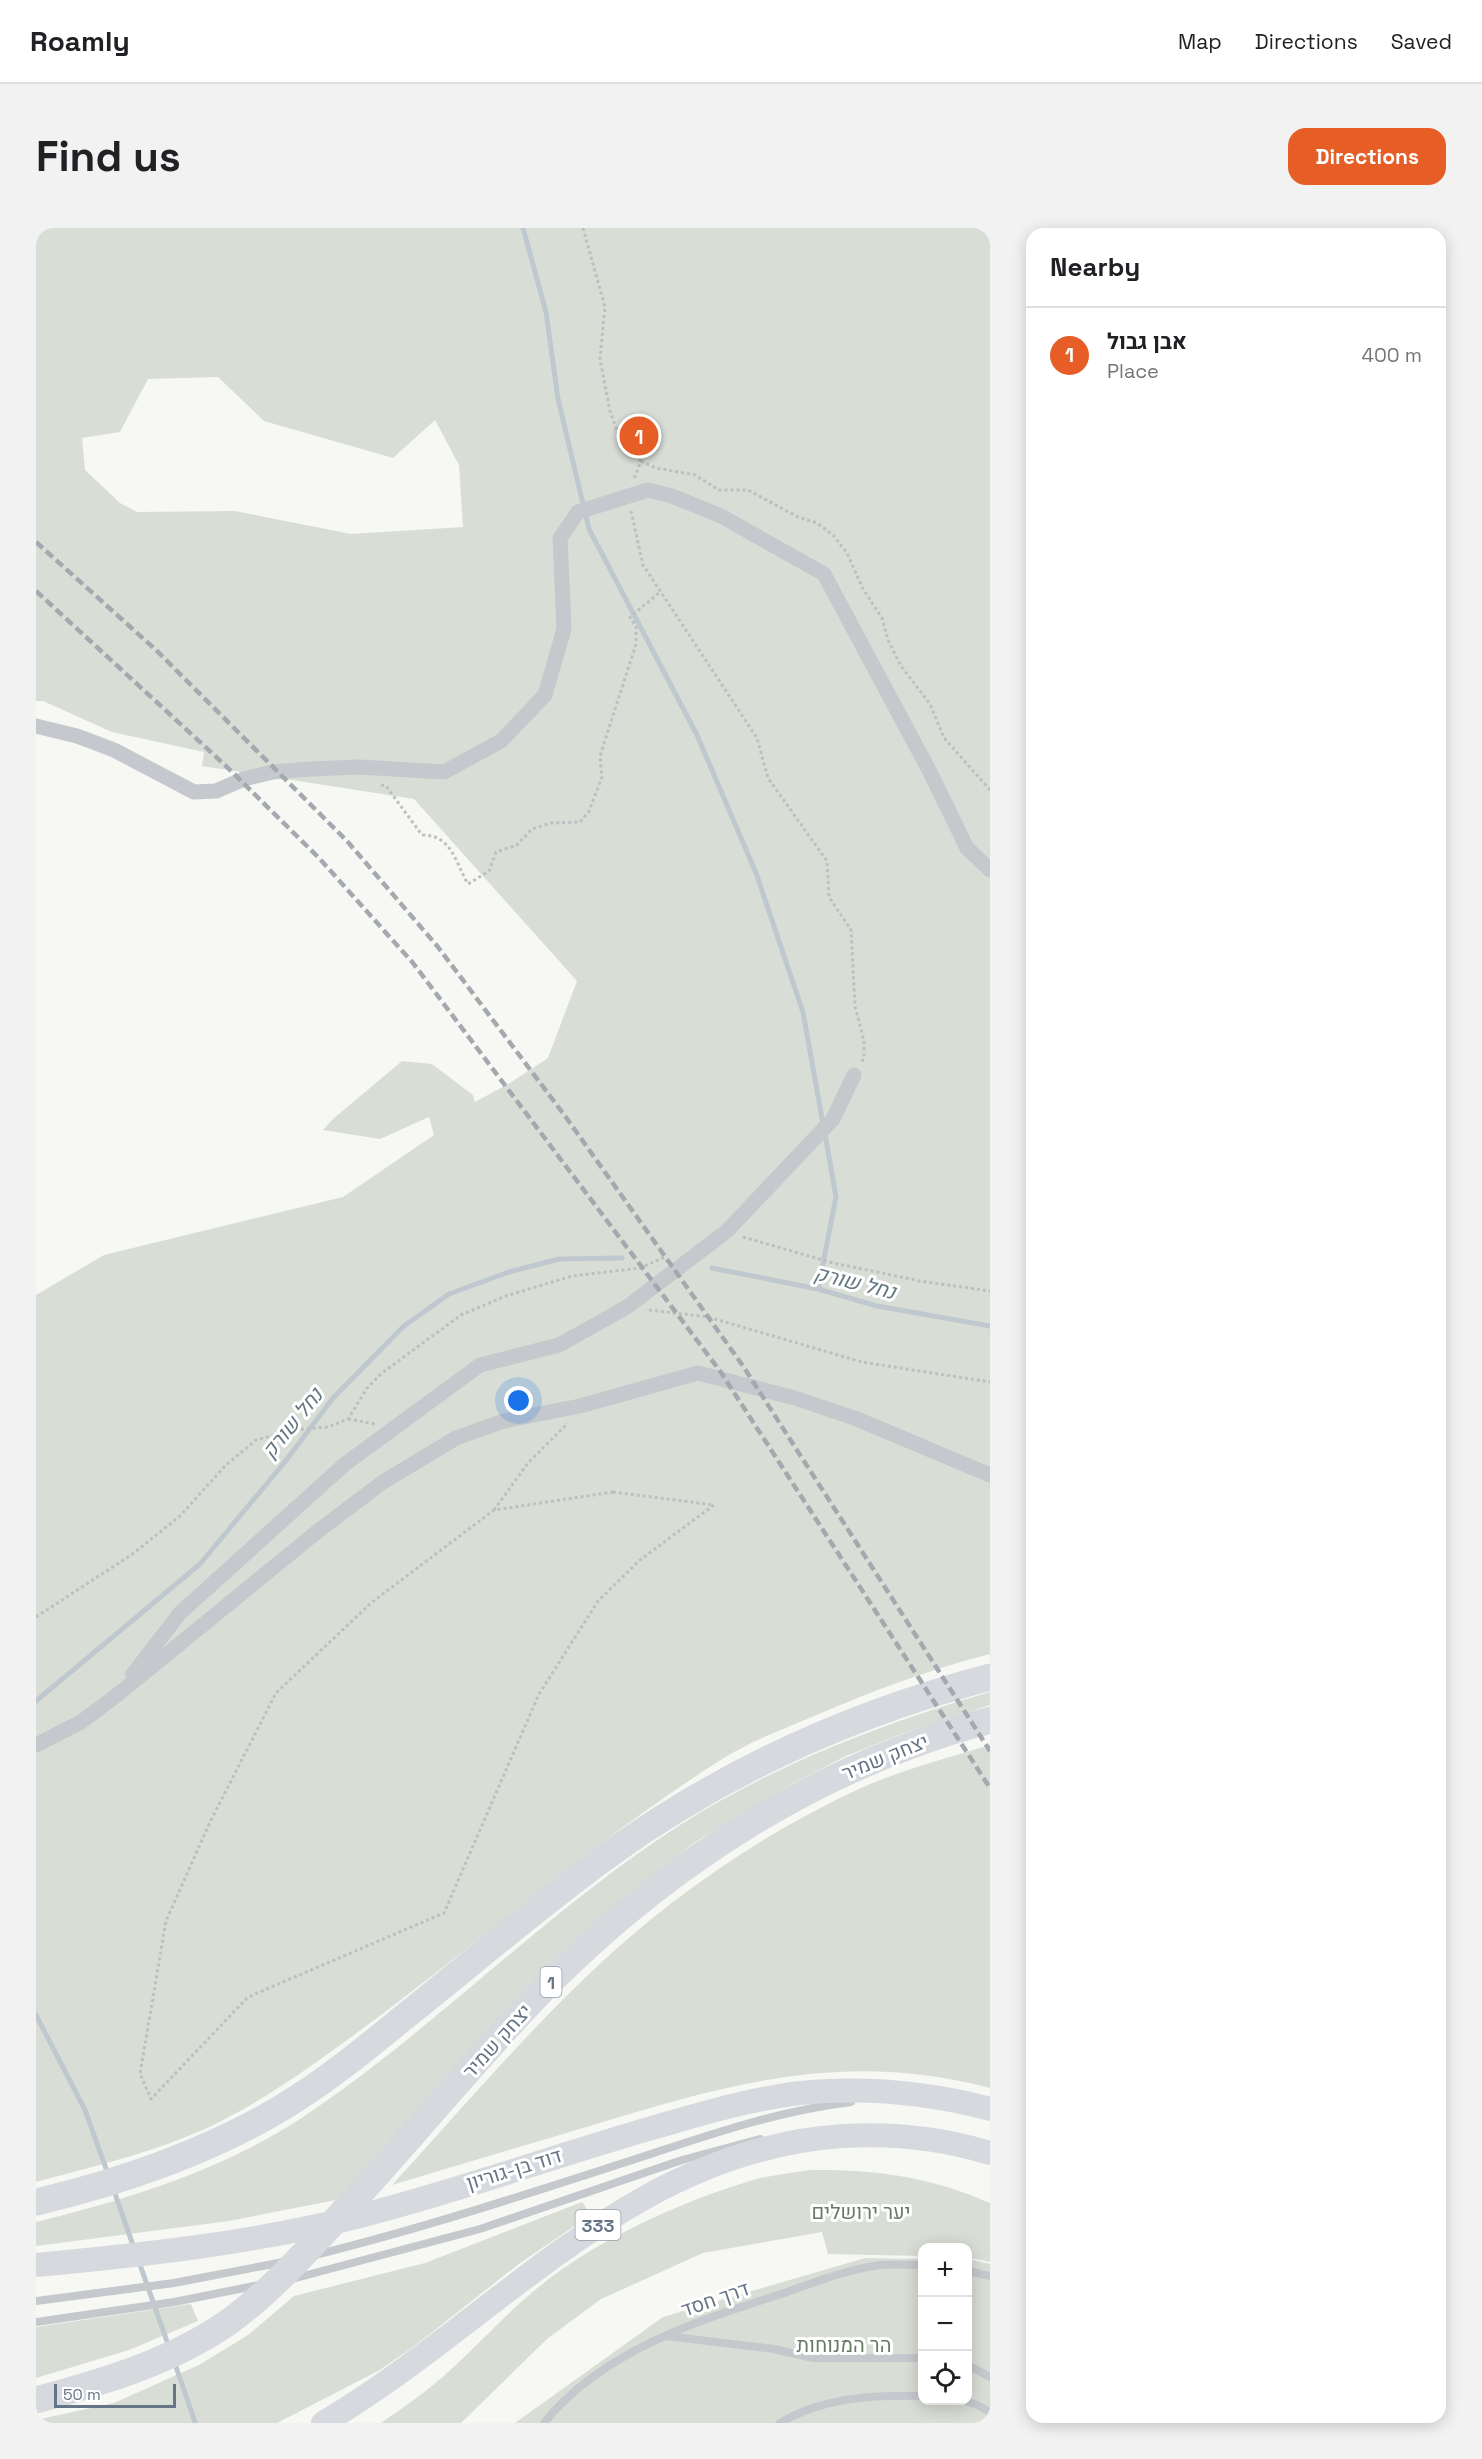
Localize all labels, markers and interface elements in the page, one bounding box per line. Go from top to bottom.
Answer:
text: Roamly [30,23,130,59]
text: Map [1178,28,1222,55]
text: Directions [1255,28,1358,55]
text: Saved [1391,28,1452,55]
button: Directions [1288,128,1446,185]
text: Find us [36,130,181,183]
text: Nearby [1050,250,1140,284]
text: אבן גבול [1107,327,1187,355]
text: 1 [1065,342,1074,368]
text: 400 m [1362,342,1422,368]
text: Place [1107,358,1159,384]
pin: 1 [620,414,658,458]
water label: נחל שורק [812,1259,900,1305]
water label: נחל שורק [255,1381,329,1464]
your location [504,1386,533,1415]
street label: יצחק שמיר [838,1728,932,1786]
road number: 1 [540,1967,562,1997]
street label: יצחק שמיר [457,1998,537,2084]
street label: דוד בן-גוריון [463,2142,565,2196]
park label: יער ירושלים [811,2199,911,2225]
road number: 333 [576,2210,620,2240]
map controls [918,2243,972,2405]
button: + [918,2243,972,2297]
street label: דרך חסד [677,2275,753,2323]
button: − [918,2297,972,2351]
park label: הר המנוחות [797,2332,891,2358]
button: locate [918,2351,972,2405]
scale bar [54,2381,176,2408]
text: 50 m [63,2384,101,2405]

